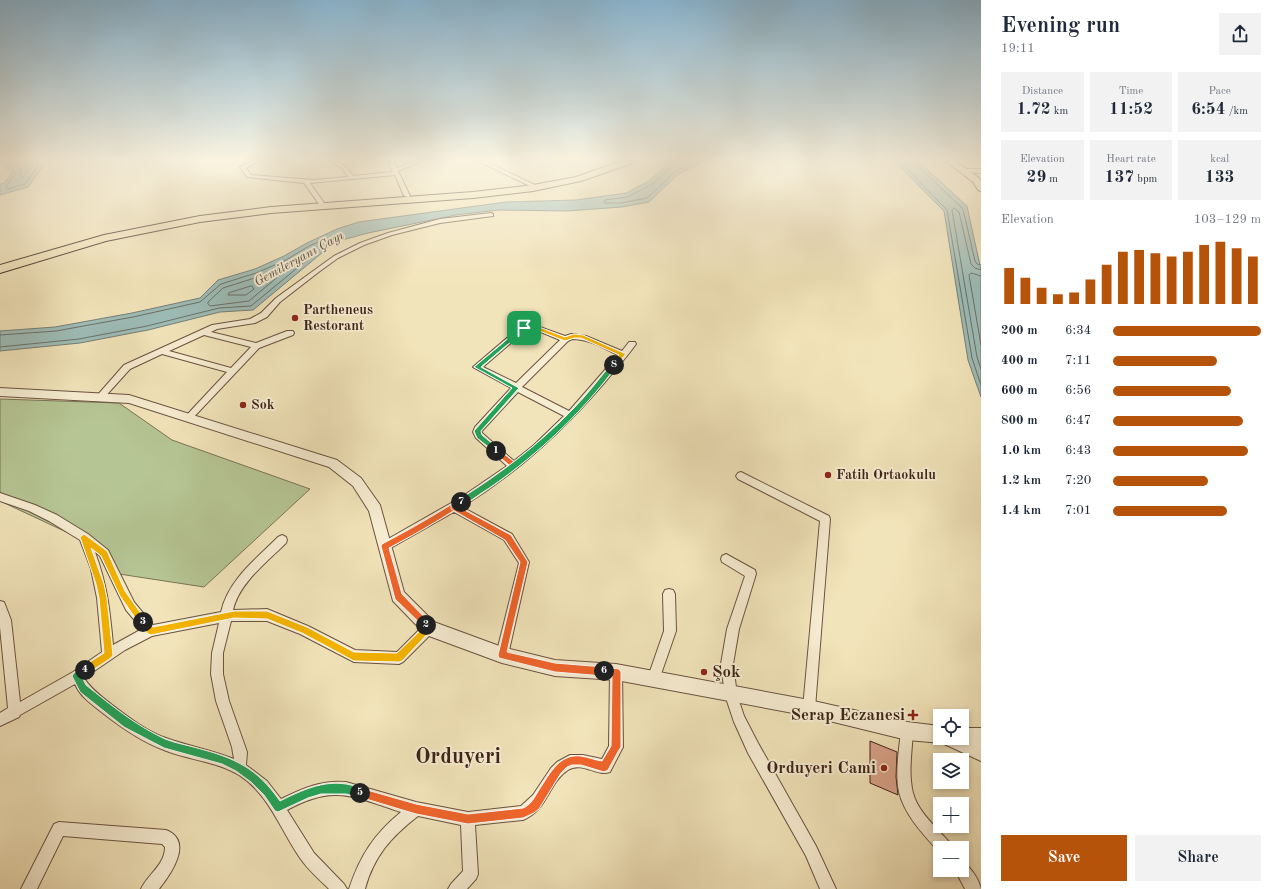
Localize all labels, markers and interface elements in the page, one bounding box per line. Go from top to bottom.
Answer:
button: share [1219,13,1261,55]
text: Evening run [1001,15,1120,37]
text: 19:11 [1001,42,1035,55]
text: Distance [1022,86,1063,97]
text: Time [1119,86,1143,97]
text: Pace [1209,86,1231,97]
text: 1.72 [1016,101,1051,118]
text: 11:52 [1109,101,1153,118]
text: 6:54 [1191,101,1226,118]
text: km [1051,106,1068,117]
text: /km [1226,106,1248,117]
text: Elevation [1020,154,1065,165]
text: Heart rate [1106,154,1156,165]
text: kcal [1210,154,1229,165]
text: 29 [1027,169,1046,186]
text: 137 [1105,169,1134,186]
text: 133 [1205,169,1234,186]
text: m [1046,174,1058,185]
text: bpm [1134,174,1157,185]
text: Elevation [1001,213,1054,226]
text: 103–129 m [1194,213,1261,226]
water label: Gemileryanı Çayı [252,229,347,289]
place label: Partheneus Restorant [303,303,373,333]
pin [507,311,541,345]
marker: Partheneus Restorant [290,313,300,323]
icon: arrive [513,317,535,339]
text: 200 m [1001,324,1038,337]
text: 6:34 [1065,324,1091,337]
text: 400 m [1001,354,1038,367]
text: 7:11 [1065,354,1091,367]
pin: 8 [604,355,624,375]
text: 8 [611,359,617,370]
text: 600 m [1001,384,1038,397]
text: 6:56 [1065,384,1091,397]
place label: Sok [251,398,275,412]
marker: Sok [238,400,248,410]
text: 800 m [1001,414,1038,427]
text: 6:47 [1065,414,1091,427]
pin: 1 [486,441,506,461]
text: 1.0 km [1001,444,1041,457]
text: 6:43 [1065,444,1091,457]
text: 1 [493,445,499,456]
place label: Fatih Ortaokulu [836,468,936,482]
marker: Fatih Ortaokulu [823,470,833,480]
text: 1.2 km [1001,474,1041,487]
text: 7:20 [1065,474,1091,487]
pin: 7 [451,492,471,512]
text: 7 [458,496,464,507]
text: 1.4 km [1001,504,1041,517]
text: 7:01 [1065,504,1091,517]
pin: 3 [133,612,153,632]
pin: 2 [416,615,436,635]
text: 3 [140,616,146,627]
text: 2 [423,619,429,630]
pin: 4 [75,660,95,680]
pin: 6 [594,661,614,681]
text: 4 [82,664,88,675]
place label: Şok [712,664,741,681]
text: 6 [601,665,607,676]
marker: Şok [699,667,709,677]
place label: Serap Eczanesi [790,707,905,724]
map controls [933,709,969,877]
button: locate [933,709,969,745]
marker: Serap Eczanesi [908,710,918,720]
district label: Orduyeri [415,746,501,768]
button: layers [933,753,969,789]
place label: Orduyeri Cami [766,760,876,777]
marker: Orduyeri Cami [879,763,889,773]
pin: 5 [350,783,370,803]
text: 5 [357,787,363,798]
button: + [933,797,969,833]
button: Save [1001,835,1127,881]
button: Share [1135,835,1261,881]
button: − [933,841,969,877]

